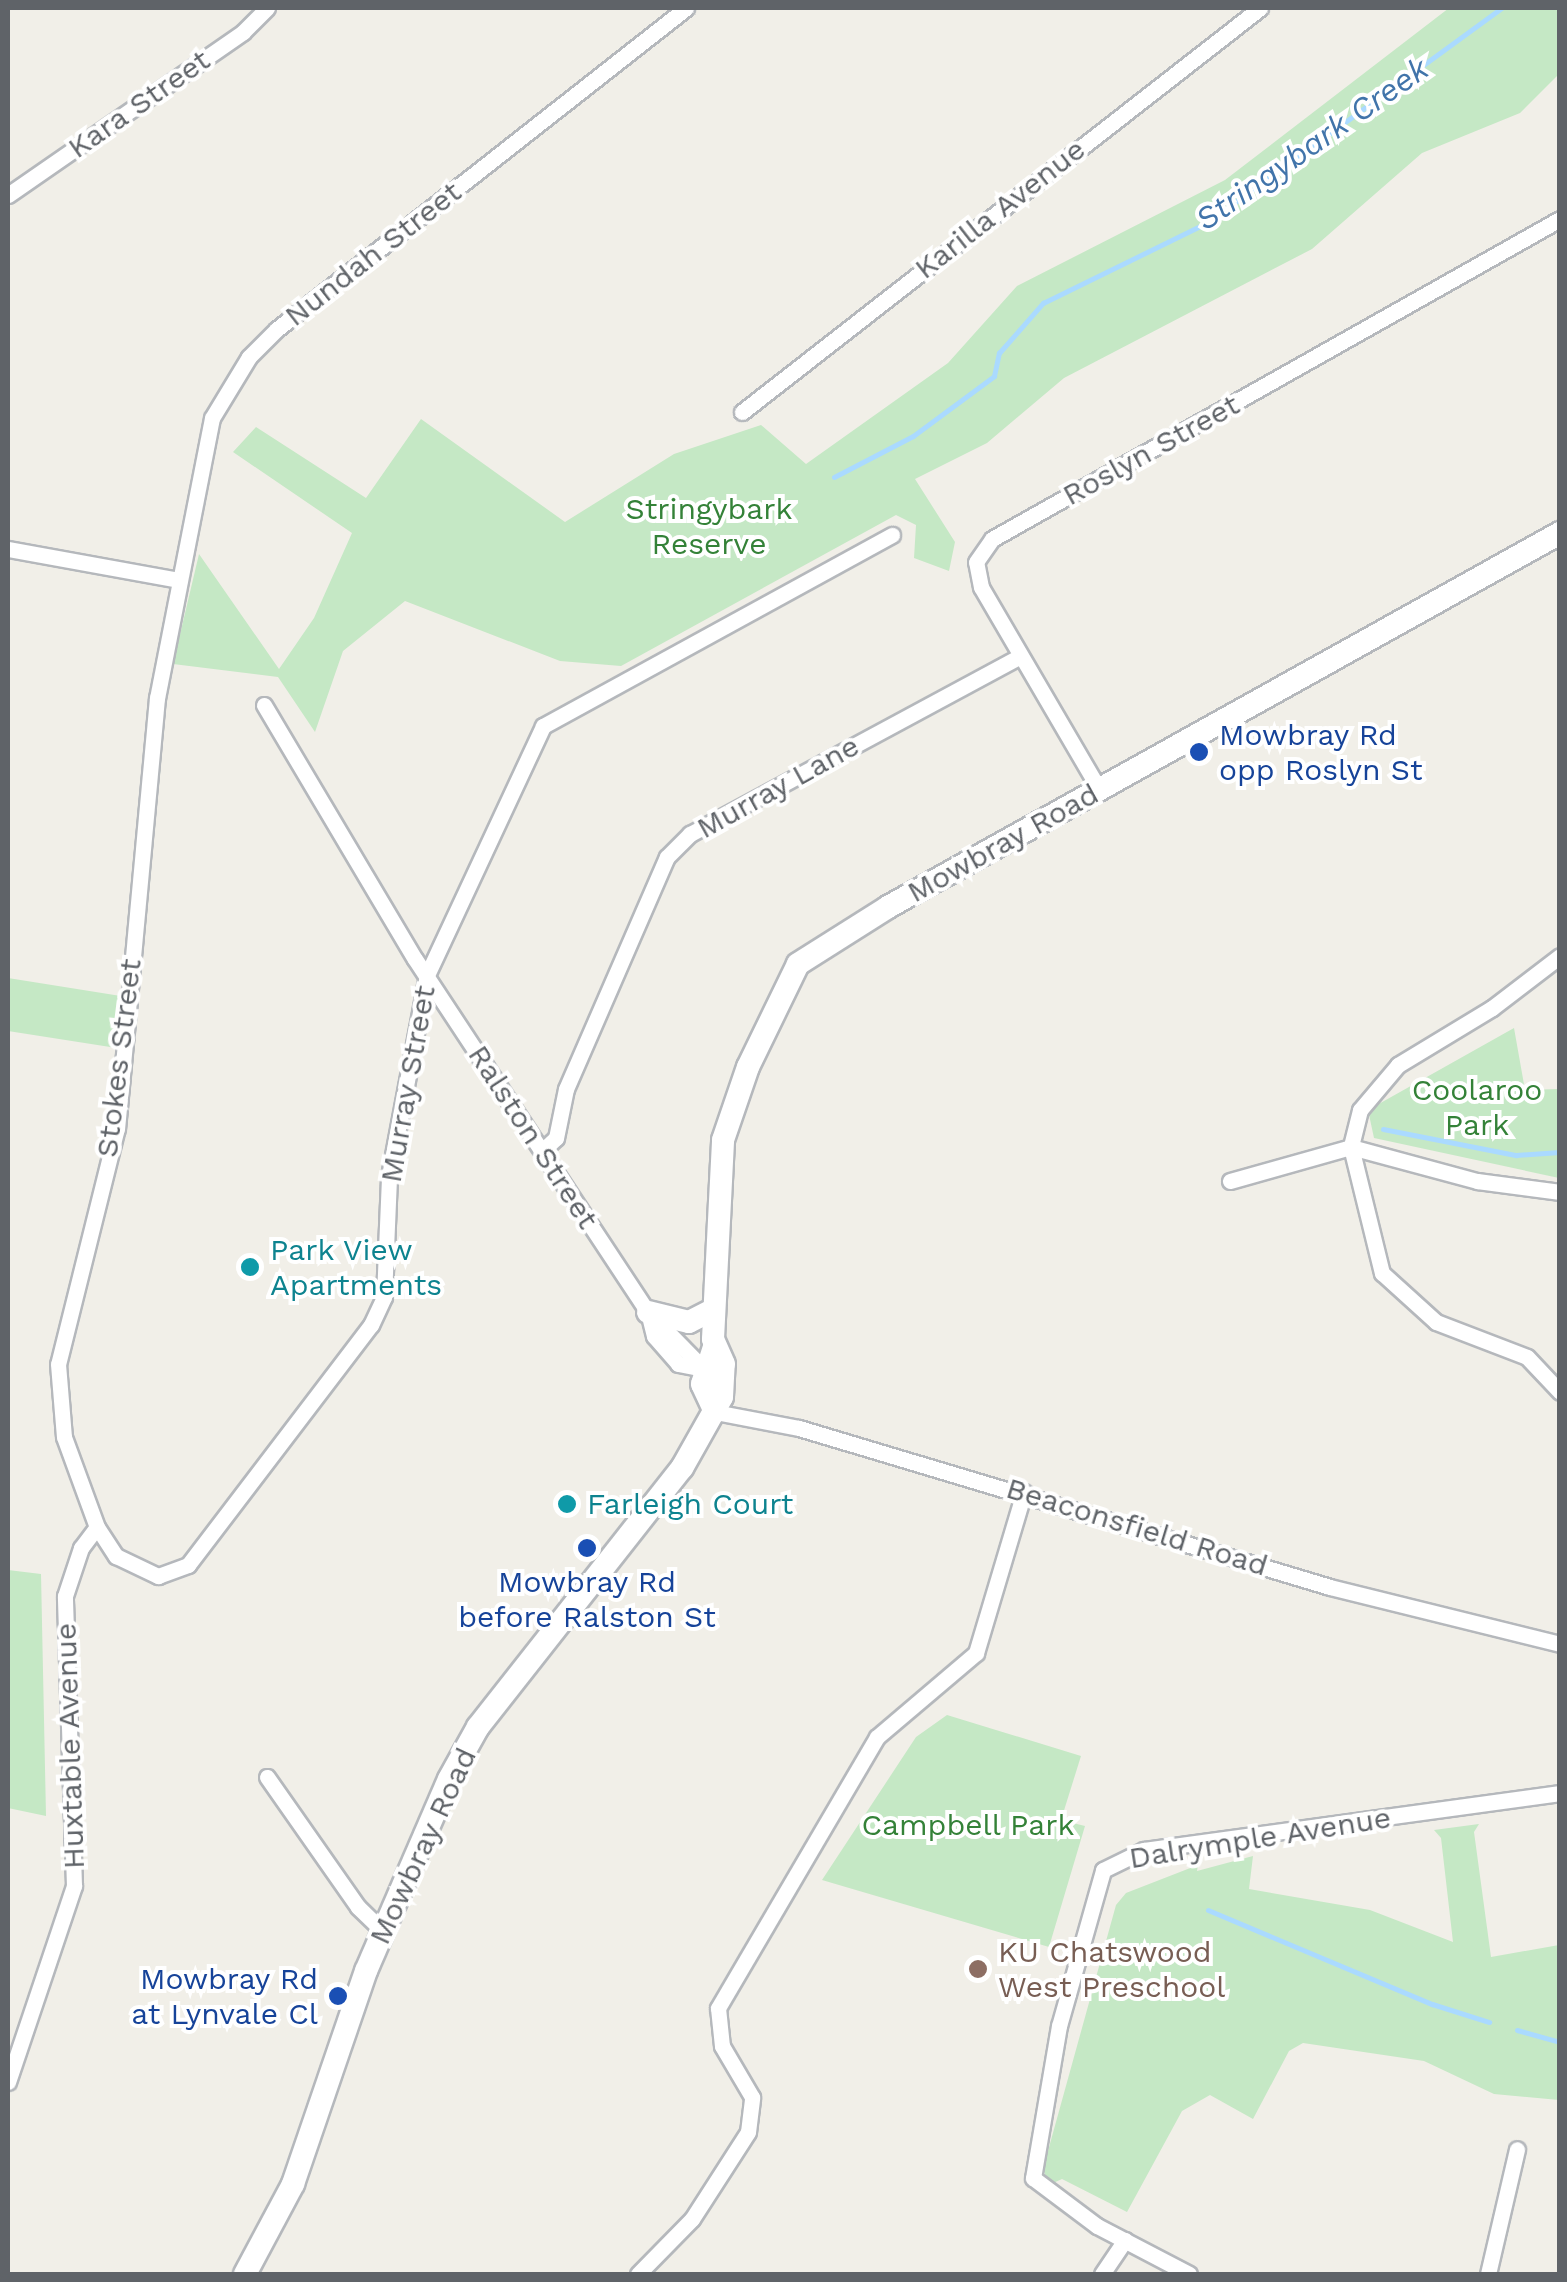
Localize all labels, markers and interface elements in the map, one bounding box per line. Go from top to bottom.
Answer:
street label: Kara Street [61,42,217,166]
water label: Stringybark Creek [1188,49,1436,239]
street label: Karilla Avenue [907,131,1093,287]
street label: Nundah Street [278,174,468,334]
street label: Roslyn Street [1056,387,1246,513]
park label: Stringybark Reserve [625,491,793,562]
place label: Mowbray Rd opp Roslyn St [1219,717,1423,788]
street label: Murray Lane [690,727,866,847]
marker: Mowbray Rd opp Roslyn St [1188,741,1210,763]
street label: Mowbray Road [901,775,1105,911]
street label: Stokes Street [89,957,149,1159]
street label: Murray Street [373,982,443,1186]
street label: Ralston Street [460,1038,606,1236]
park label: Coolaroo Park [1412,1072,1542,1142]
place label: Park View Apartments [270,1232,442,1302]
marker: Park View Apartments [239,1256,261,1278]
street label: Beaconsfield Road [1002,1470,1272,1584]
place label: Farleigh Court [587,1486,793,1522]
marker: Farleigh Court [556,1493,578,1515]
marker: Mowbray Rd before Ralston St [576,1537,598,1559]
place label: Mowbray Rd before Ralston St [458,1564,716,1634]
street label: Huxtable Avenue [48,1622,92,1870]
street label: Mowbray Road [362,1742,484,1950]
street label: Dalrymple Avenue [1126,1799,1394,1877]
park label: Campbell Park [861,1807,1075,1843]
place label: KU Chatswood West Preschool [998,1934,1225,2004]
marker: KU Chatswood West Preschool [967,1958,989,1980]
place label: Mowbray Rd at Lynvale Cl [131,1961,318,2032]
marker: Mowbray Rd at Lynvale Cl [327,1985,349,2007]

